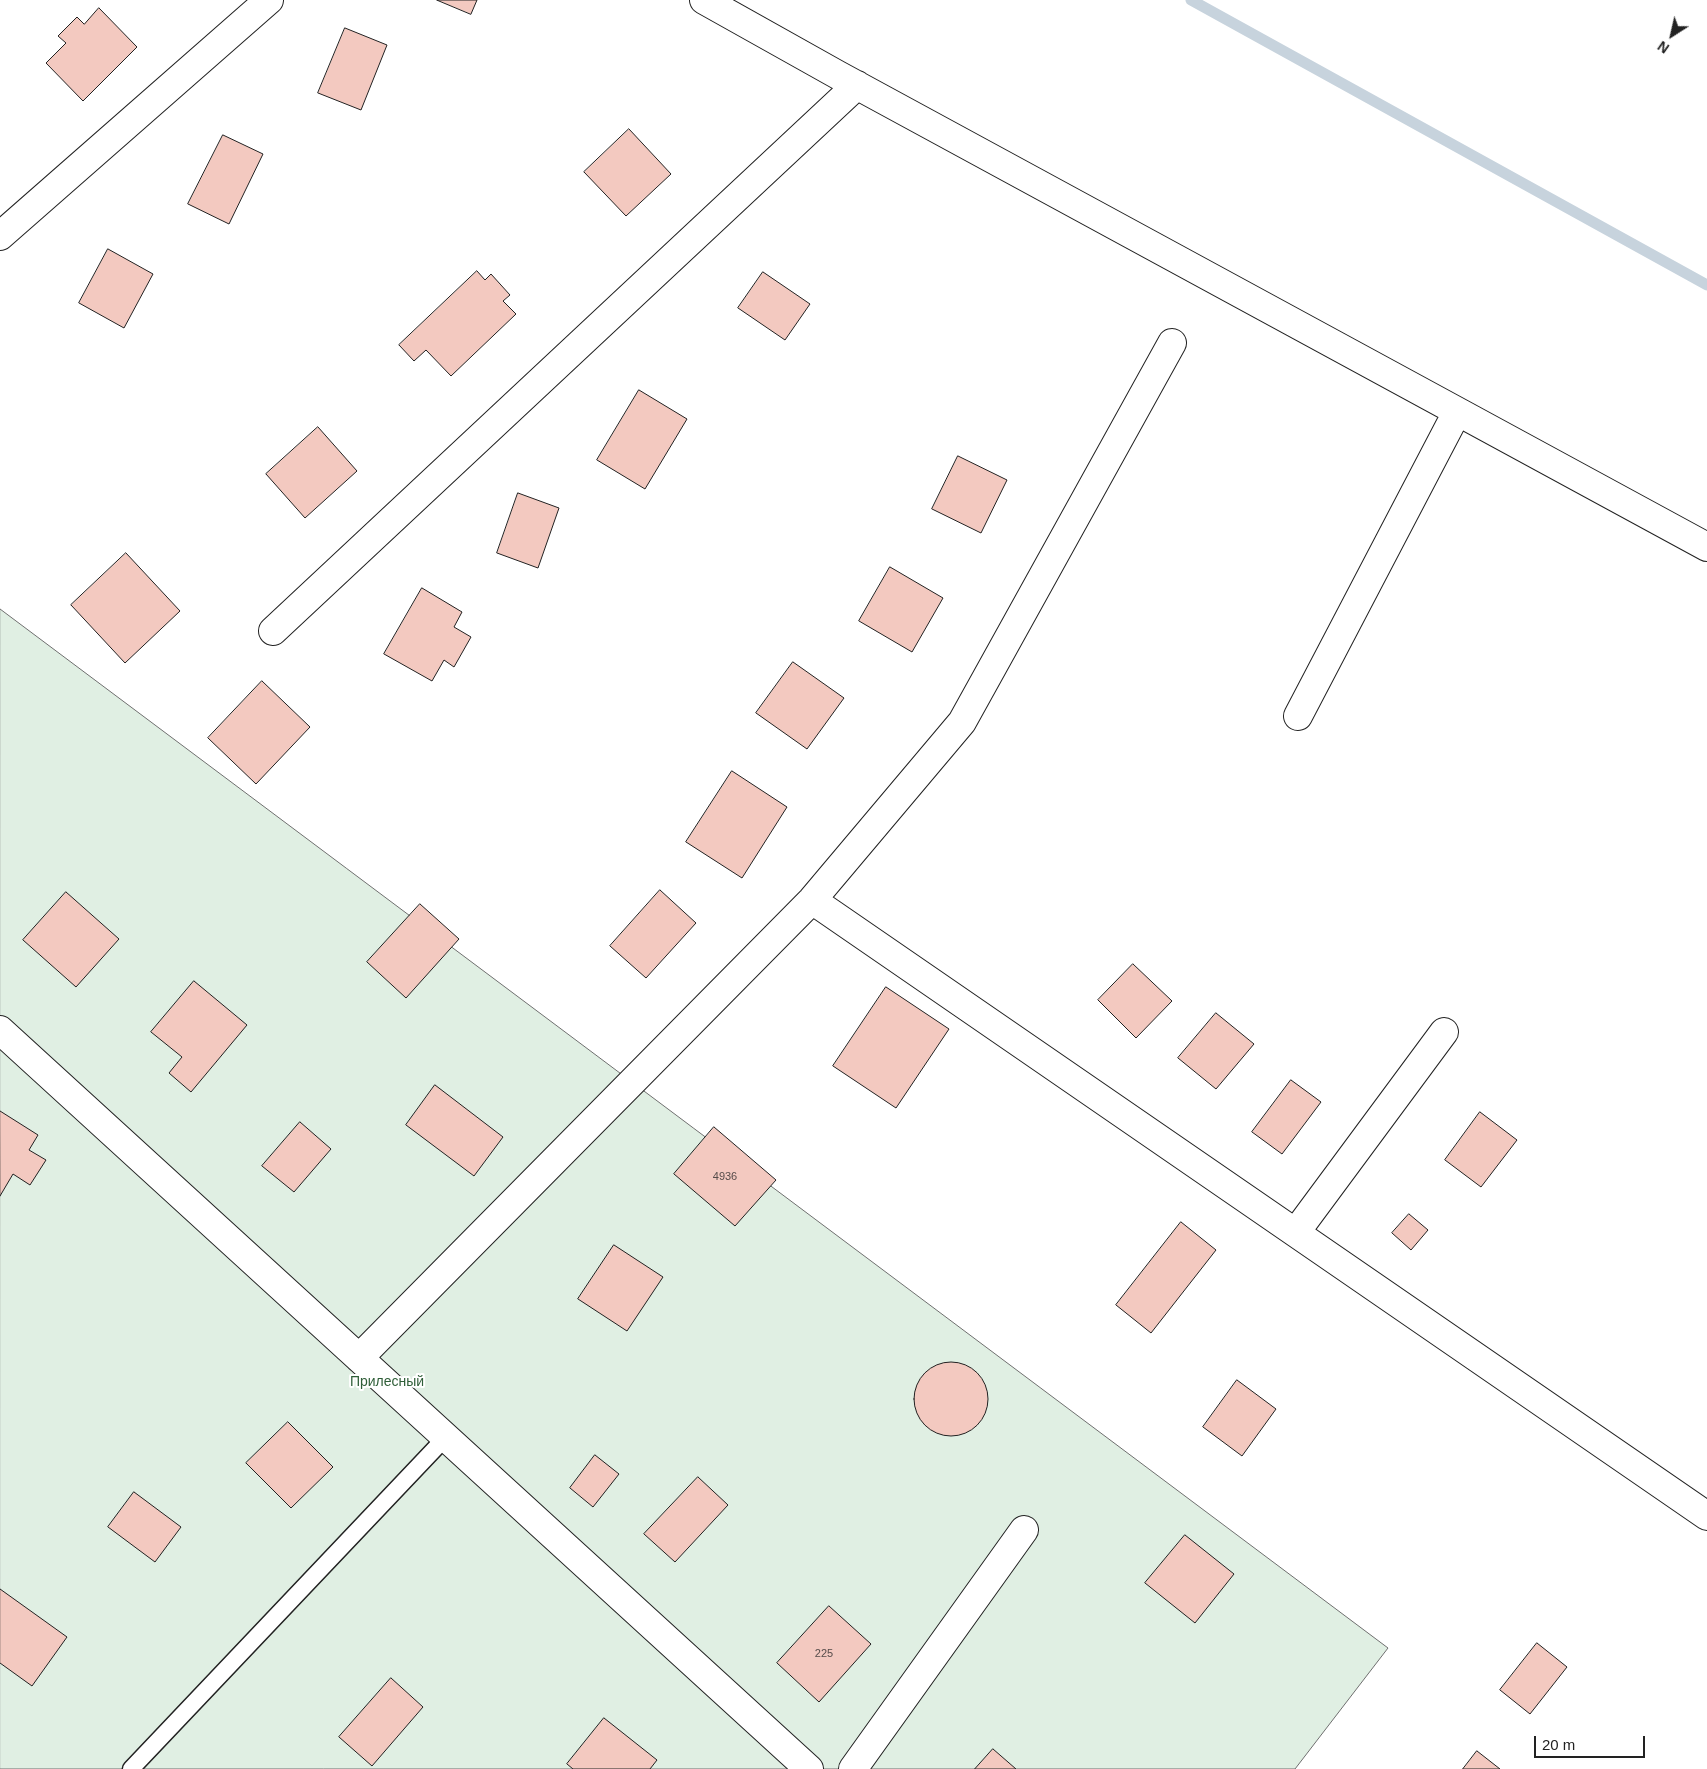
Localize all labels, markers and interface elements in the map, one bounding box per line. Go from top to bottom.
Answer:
north arrow [1647,10,1697,60]
text: N [1655,38,1672,57]
house number: 4936 [713,1170,737,1184]
park label: Прилесный [350,1374,424,1390]
house number: 225 [815,1647,833,1661]
scale bar [1537,1726,1648,1758]
text: 20 m [1542,1736,1575,1753]

